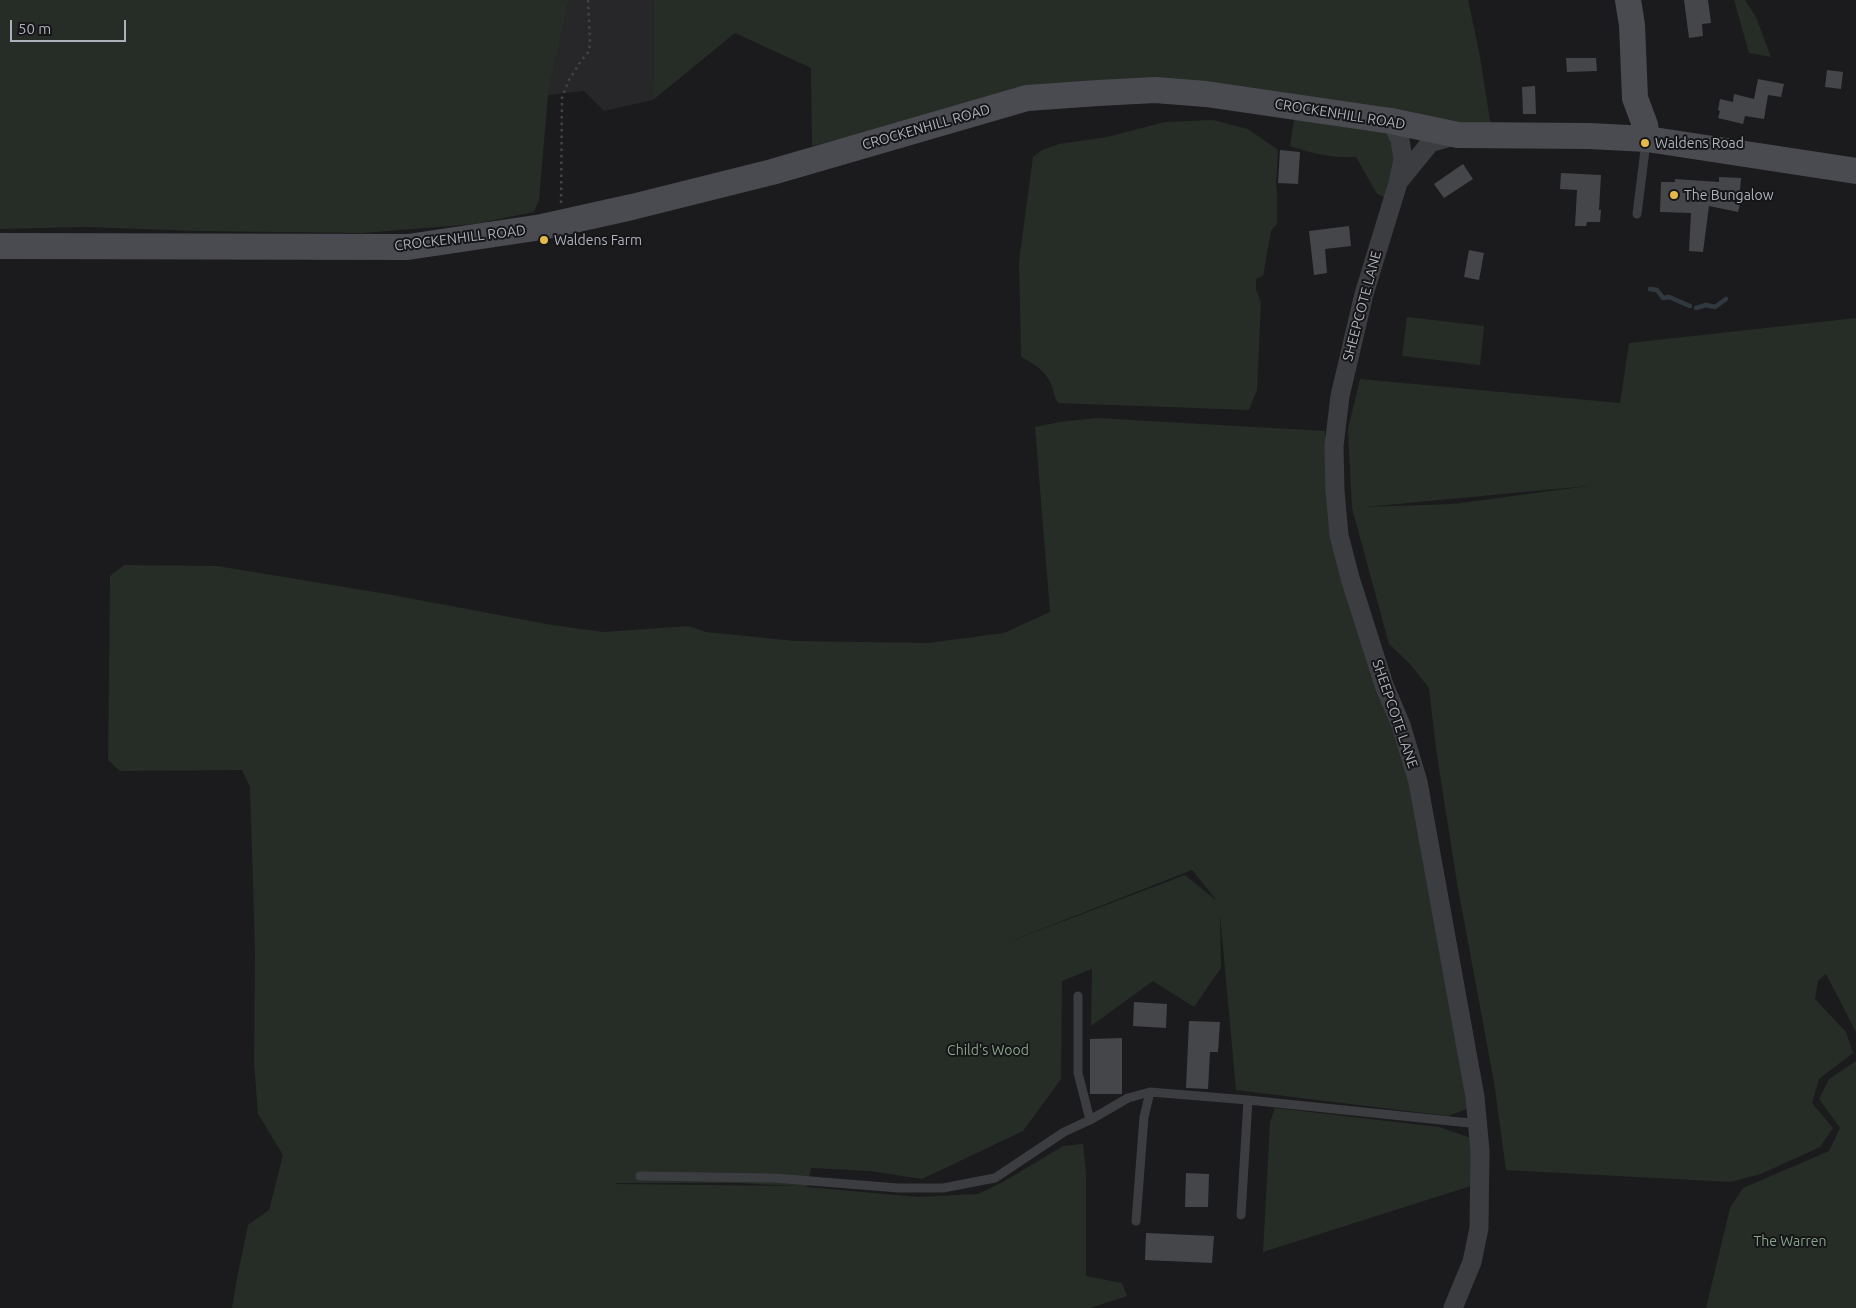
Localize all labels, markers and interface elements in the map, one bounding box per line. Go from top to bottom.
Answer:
scale bar [12,10,129,42]
text: 50 m [18,20,51,37]
street label: CROCKENHILL ROAD [1273,95,1407,133]
street label: CROCKENHILL ROAD [860,101,992,153]
place label: Waldens Road [1655,135,1744,151]
marker: Waldens Road [1639,137,1651,149]
place label: The Bungalow [1684,187,1774,203]
marker: The Bungalow [1668,189,1680,201]
street label: CROCKENHILL ROAD [393,222,527,254]
place label: Waldens Farm [554,232,642,248]
marker: Waldens Farm [538,234,550,246]
street label: SHEEPCOTE LANE [1339,249,1385,363]
street label: SHEEPCOTE LANE [1369,658,1421,770]
park label: Child's Wood [947,1042,1029,1058]
park label: The Warren [1754,1233,1826,1249]

